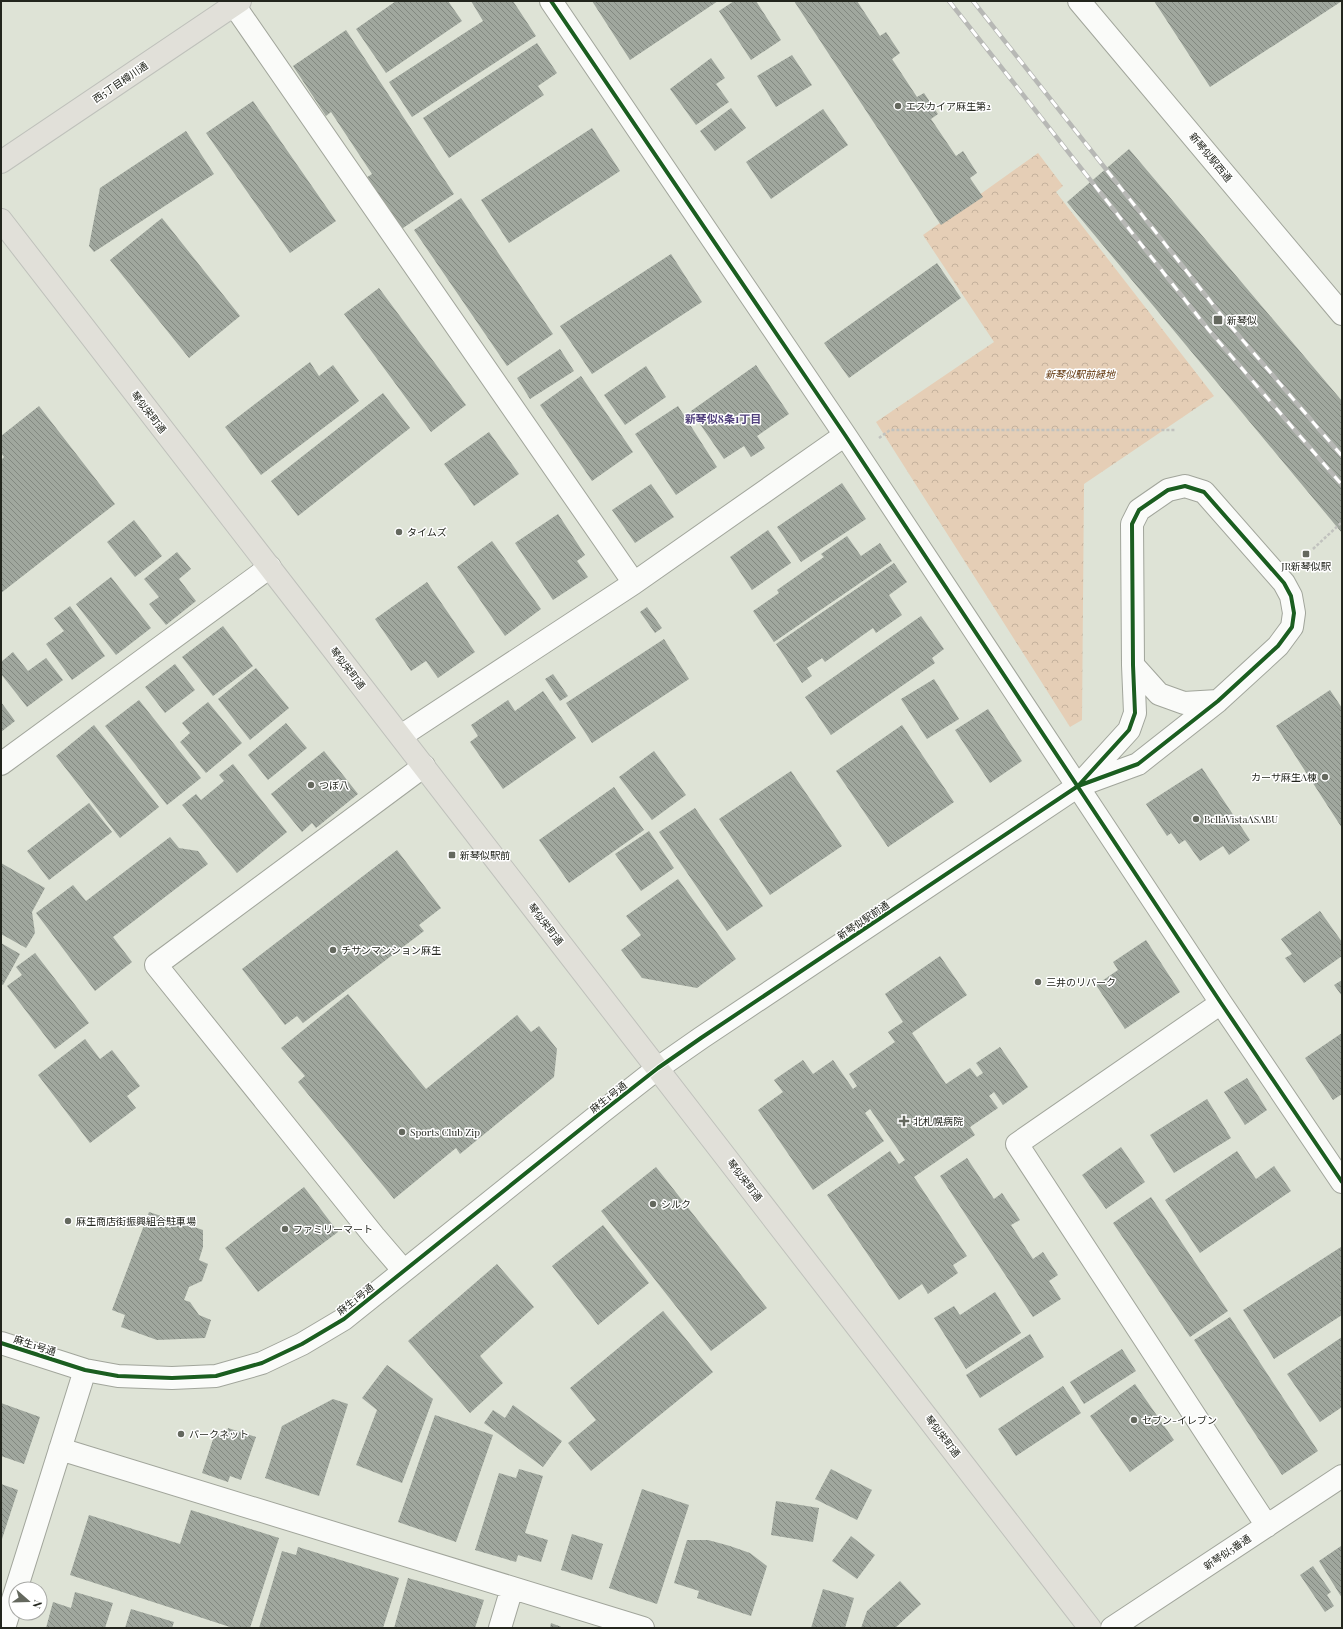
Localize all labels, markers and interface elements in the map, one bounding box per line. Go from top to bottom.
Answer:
street label: 西5丁目樽川通 [89,58,151,106]
place label: エスカイア麻生第2 [906,99,991,113]
marker: エスカイア麻生第2 [893,101,903,111]
street label: 新琴似駅西通 [1186,130,1236,184]
place label: 新琴似 [1227,313,1257,327]
marker: 新琴似 [1212,314,1224,326]
park label: 新琴似駅前緑地 [1045,367,1116,381]
street label: 琴似栄町通 [128,388,170,436]
district label: 新琴似8条1丁目 [685,411,761,426]
place label: タイムズ [407,525,447,539]
marker: タイムズ [394,527,404,537]
marker: JR新琴似駅 [1301,549,1311,559]
place label: JR新琴似駅 [1280,559,1332,573]
street label: 琴似栄町通 [327,644,369,692]
place label: カーサ麻生A棟 [1251,770,1317,784]
marker: カーサ麻生A棟 [1320,772,1330,782]
place label: つぼ八 [319,778,349,792]
marker: つぼ八 [306,780,316,790]
place label: BellaVistaASABU [1204,812,1278,826]
marker: BellaVistaASABU [1191,814,1201,824]
place label: 新琴似駅前 [460,848,510,862]
marker: 新琴似駅前 [447,850,457,860]
street label: 新琴似駅前通 [834,897,892,943]
street label: 琴似栄町通 [525,900,567,948]
place label: チサンマンション麻生 [341,943,441,957]
marker: チサンマンション麻生 [328,945,338,955]
place label: 三井のリパーク [1046,975,1116,989]
marker: 三井のリパーク [1033,977,1043,987]
street label: 麻生1号通 [586,1078,630,1116]
place label: 北札幌病院 [913,1114,963,1128]
marker: 北札幌病院 [898,1115,910,1127]
place label: Sports Club Zip [410,1125,480,1139]
marker: Sports Club Zip [397,1127,407,1137]
street label: 琴似栄町通 [724,1156,766,1204]
place label: シルク [661,1197,691,1211]
marker: シルク [648,1199,658,1209]
place label: 麻生商店街振興組合駐車場 [76,1214,196,1228]
marker: 麻生商店街振興組合駐車場 [63,1216,73,1226]
place label: ファミリーマート [293,1222,373,1236]
marker: ファミリーマート [280,1224,290,1234]
street label: 麻生1号通 [333,1280,377,1318]
street label: 麻生1号通 [12,1332,58,1358]
street label: 琴似栄町通 [922,1412,964,1460]
place label: セブン-イレブン [1142,1413,1217,1427]
marker: セブン-イレブン [1129,1415,1139,1425]
place label: パークネット [189,1427,249,1441]
marker: パークネット [176,1429,186,1439]
street label: 新琴似5番通 [1201,1531,1253,1573]
north arrow [8,1581,48,1621]
text: N [29,1598,46,1611]

